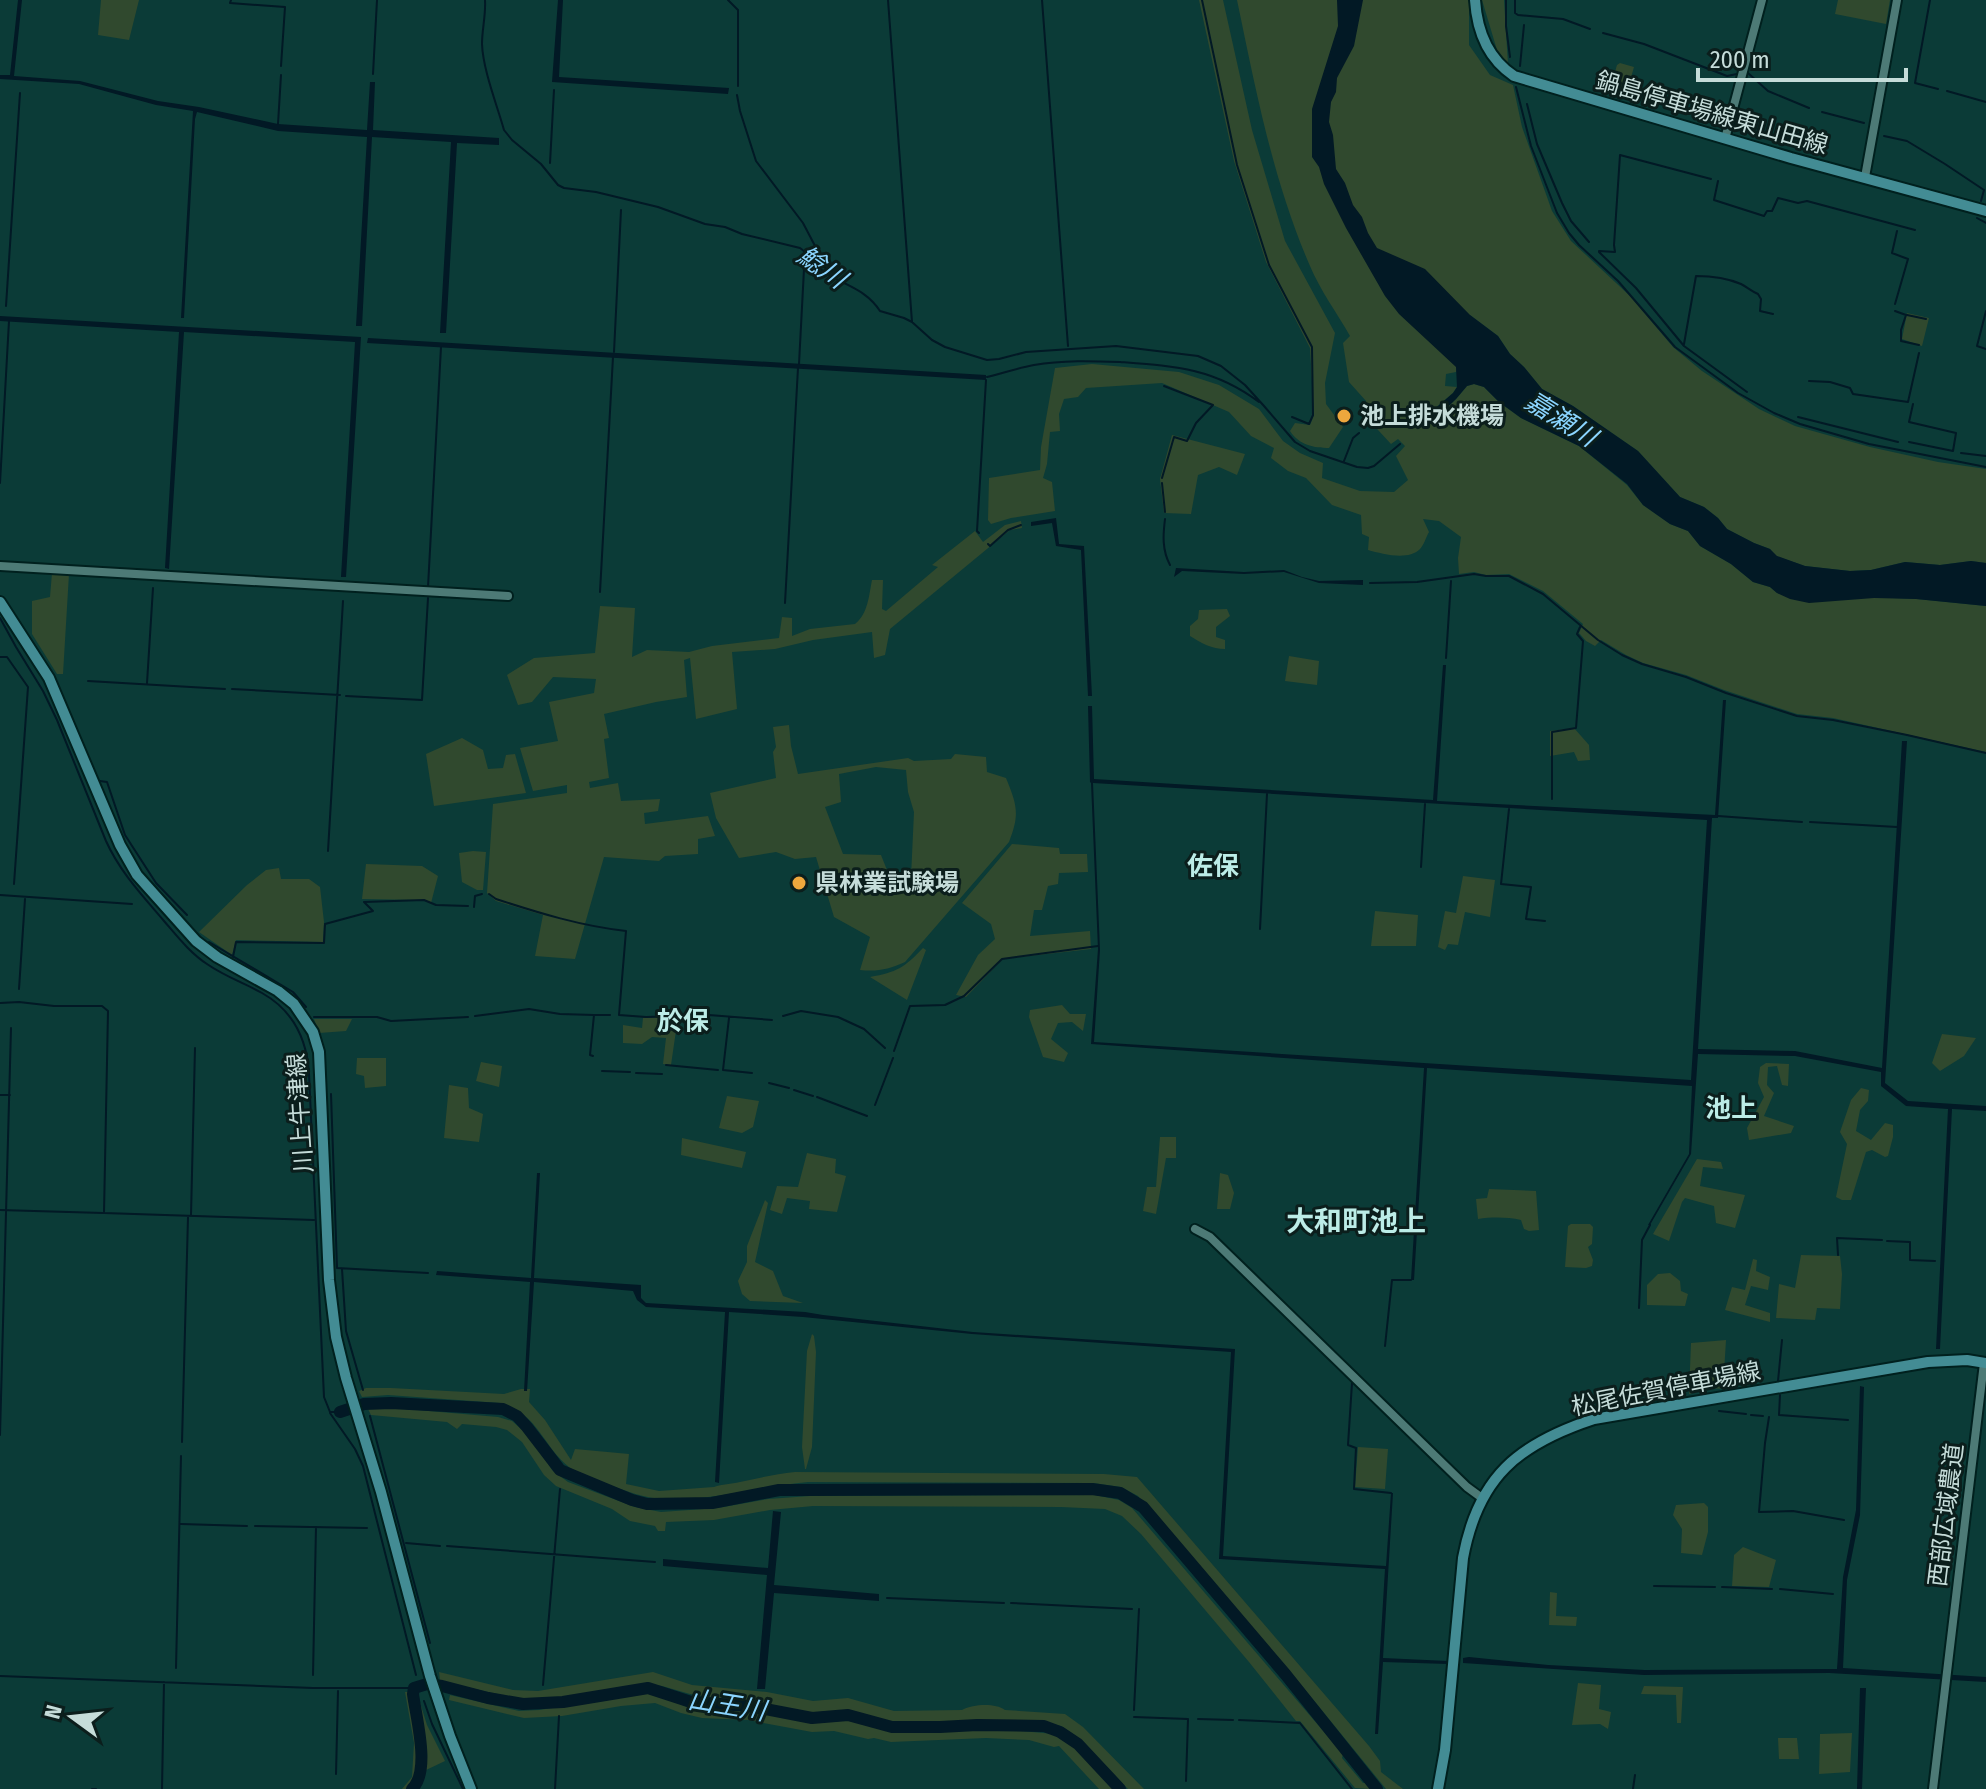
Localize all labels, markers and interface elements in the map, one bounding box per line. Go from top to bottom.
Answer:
scale bar [1698,32,1906,82]
text: 200 m [1710,46,1770,74]
street label: 鍋島停車場線東山田線 [1593,66,1831,160]
water label: 鯰川 [792,240,854,297]
water label: 嘉瀬川 [1519,386,1605,455]
place label: 池上排水機場 [1360,402,1504,430]
marker: 池上排水機場 [1335,407,1353,425]
district label: 佐保 [1187,851,1239,882]
place label: 県林業試験場 [815,869,959,897]
marker: 県林業試験場 [790,874,808,892]
district label: 於保 [657,1006,709,1037]
street label: 川上牛津線 [282,1052,318,1174]
district label: 池上 [1705,1093,1757,1124]
district label: 大和町池上 [1286,1205,1426,1238]
street label: 松尾佐賀停車場線 [1569,1357,1763,1421]
street label: 西部広域農道 [1923,1442,1969,1588]
north arrow [32,1677,112,1757]
water label: 山王川 [686,1684,771,1727]
text: N [38,1702,68,1722]

